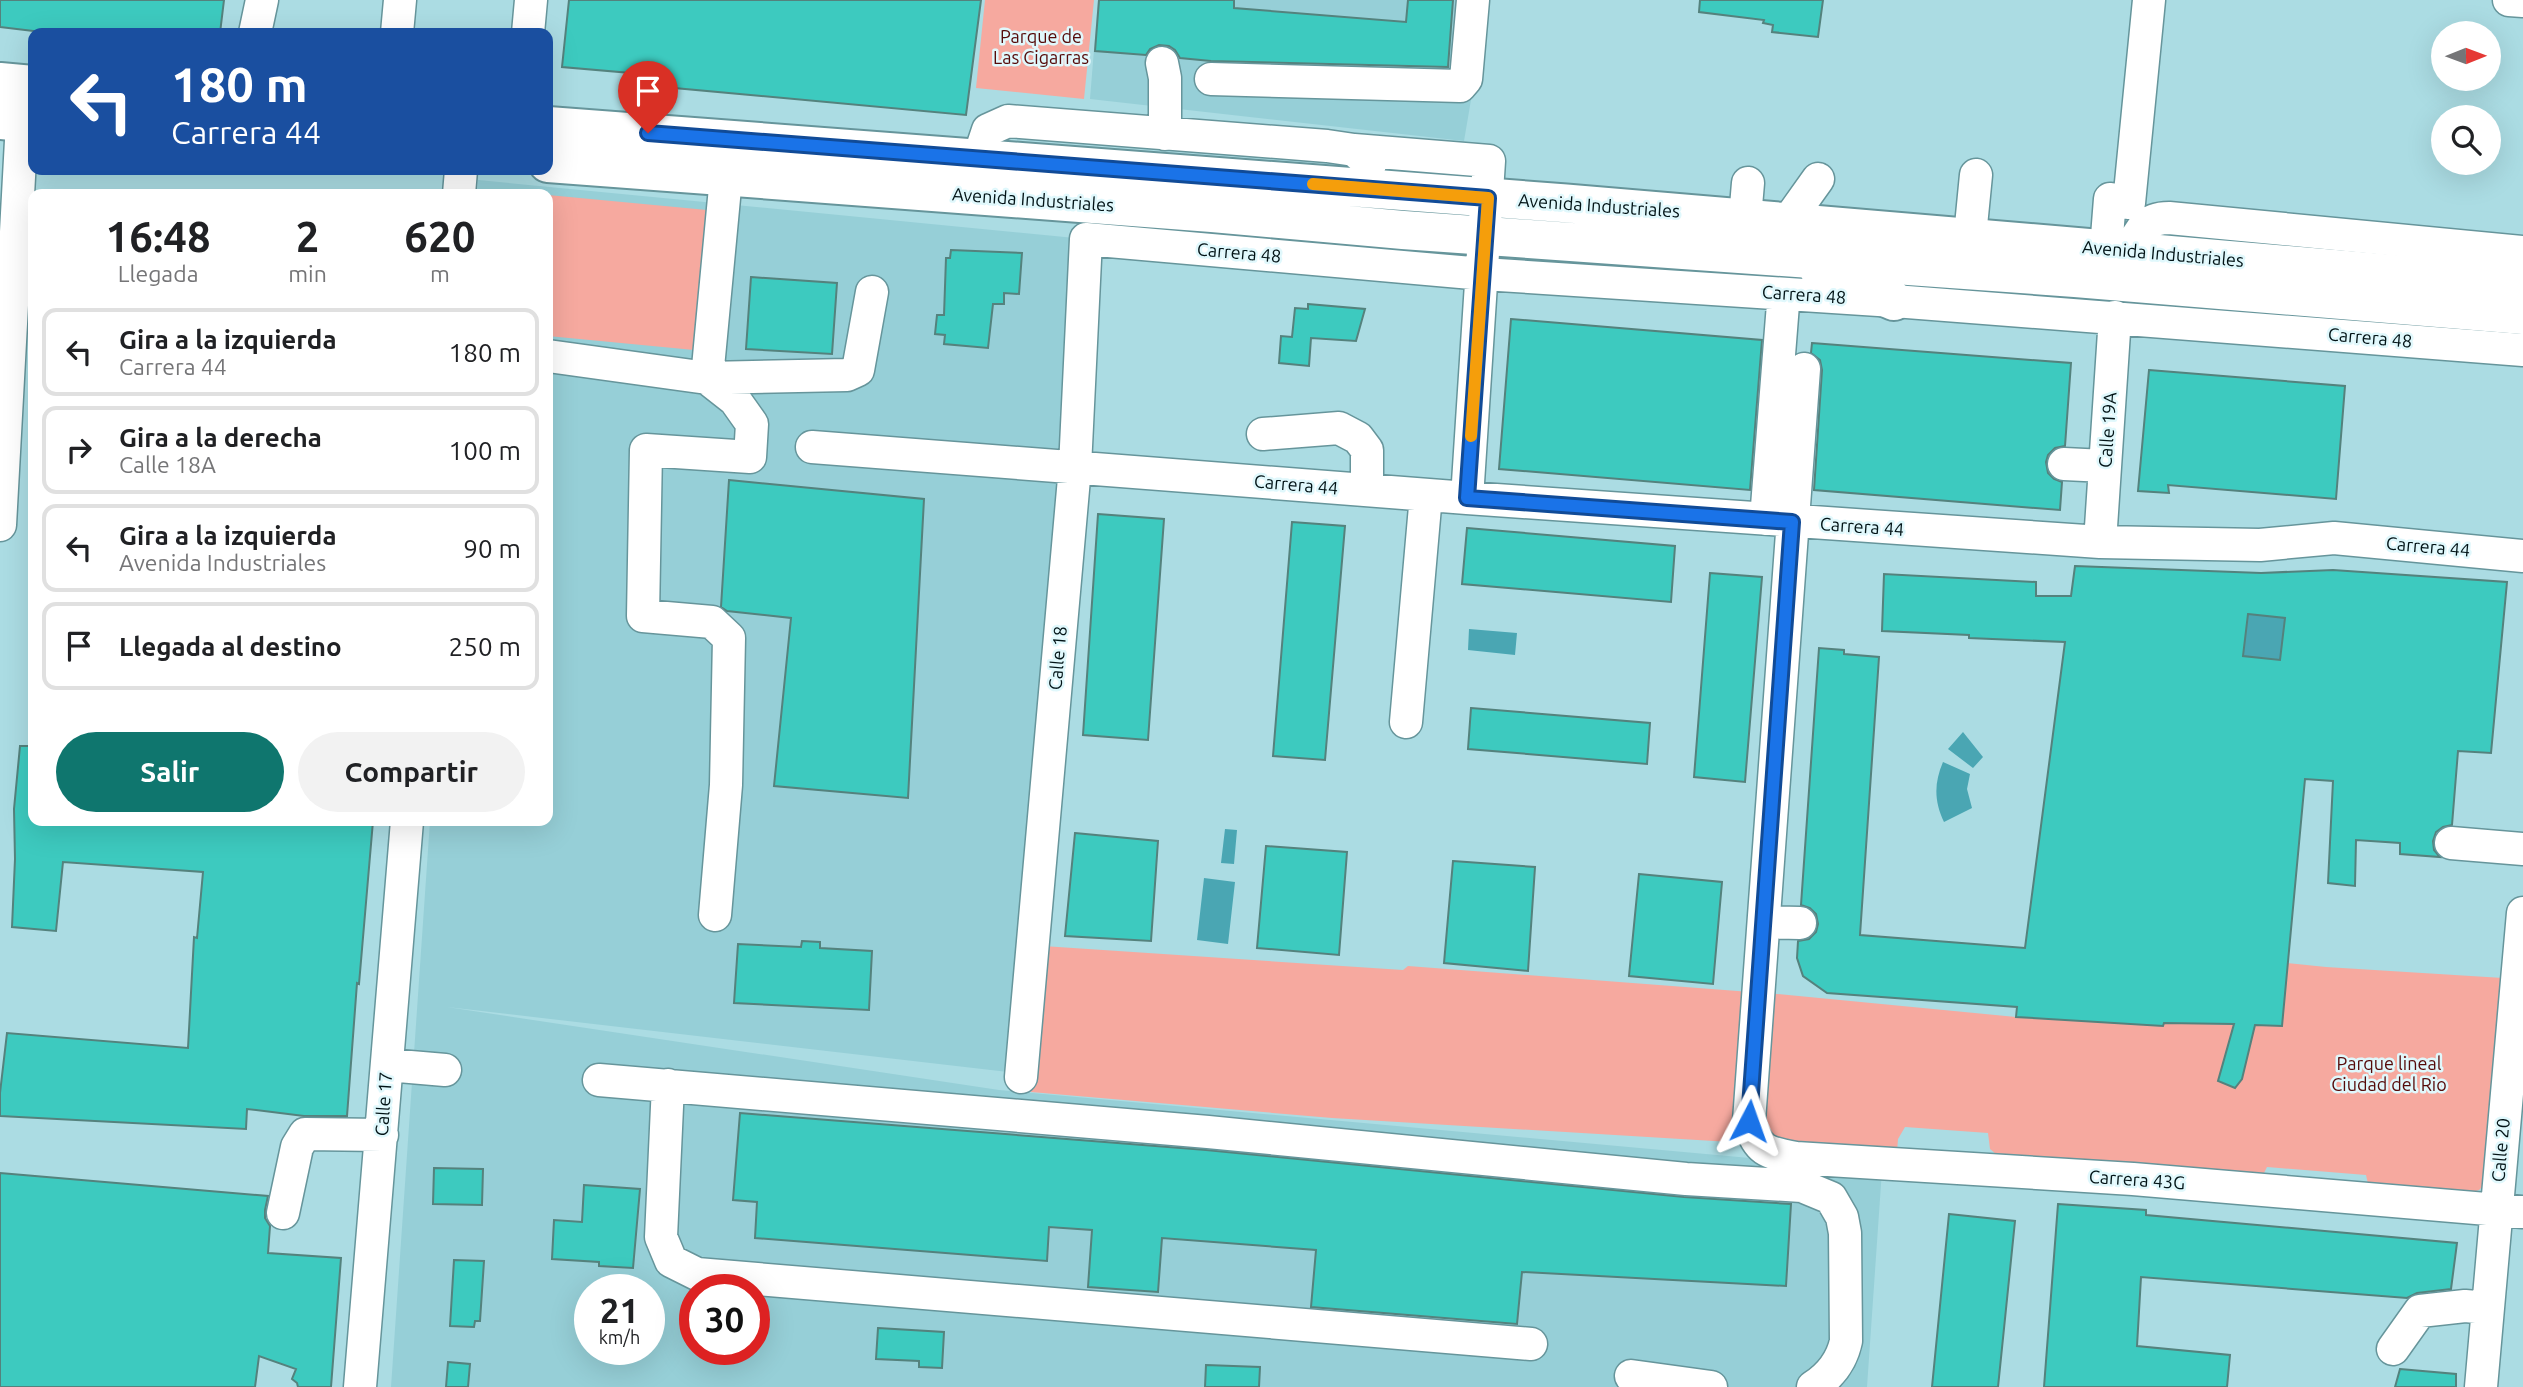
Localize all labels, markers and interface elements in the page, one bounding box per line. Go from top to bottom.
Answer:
north arrow [2431,21,2501,91]
map controls [2431,21,2501,175]
park label: Parque de Las Cigarras [993,26,1089,67]
icon: left [56,56,147,147]
text: 180 m [171,56,308,111]
pin [618,61,678,133]
icon: arrive [629,72,667,110]
button: search [2431,105,2501,175]
text: Carrera 44 [171,114,321,150]
street label: Avenida Industriales [951,183,1115,215]
street label: Avenida Industriales [1517,189,1681,221]
text: 16:48 [106,213,211,260]
text: 2 [296,213,319,260]
text: 620 [404,213,475,260]
street label: Avenida Industriales [2081,236,2245,270]
street label: Carrera 48 [1196,238,1282,266]
text: Llegada [118,261,198,286]
text: min [288,261,327,286]
text: m [430,261,450,286]
street label: Carrera 48 [1761,281,1847,307]
street label: Carrera 48 [2327,323,2413,351]
text: Gira a la izquierda [119,325,337,354]
icon: left [60,333,98,371]
text: 180 m [449,338,521,367]
text: Carrera 44 [119,354,227,379]
street label: Calle 19A [2094,391,2120,468]
text: Gira a la derecha [119,423,322,452]
icon: right [60,431,98,469]
text: 100 m [449,436,521,465]
text: Calle 18A [119,452,216,477]
street label: Carrera 44 [1253,470,1339,498]
street label: Carrera 44 [1819,513,1905,539]
text: Gira a la izquierda [119,521,337,550]
icon: left [60,529,98,567]
street label: Carrera 44 [2385,532,2471,560]
text: 90 m [463,534,521,563]
text: Avenida Industriales [119,550,326,575]
street label: Calle 18 [1044,625,1070,691]
icon: arrive [60,627,98,665]
text: Llegada al destino [119,632,342,661]
text: 250 m [449,632,521,661]
button: Salir [56,732,284,812]
button: Compartir [298,732,525,812]
park label: Parque lineal Ciudad del Rio [2331,1053,2447,1094]
street label: Calle 17 [371,1071,395,1137]
position arrow [1712,1084,1786,1158]
street label: Calle 20 [2487,1117,2513,1183]
street label: Carrera 43G [2088,1166,2186,1192]
speed limit sign: 30 [679,1274,770,1365]
text: 21 [600,1290,639,1330]
text: km/h [599,1327,640,1347]

